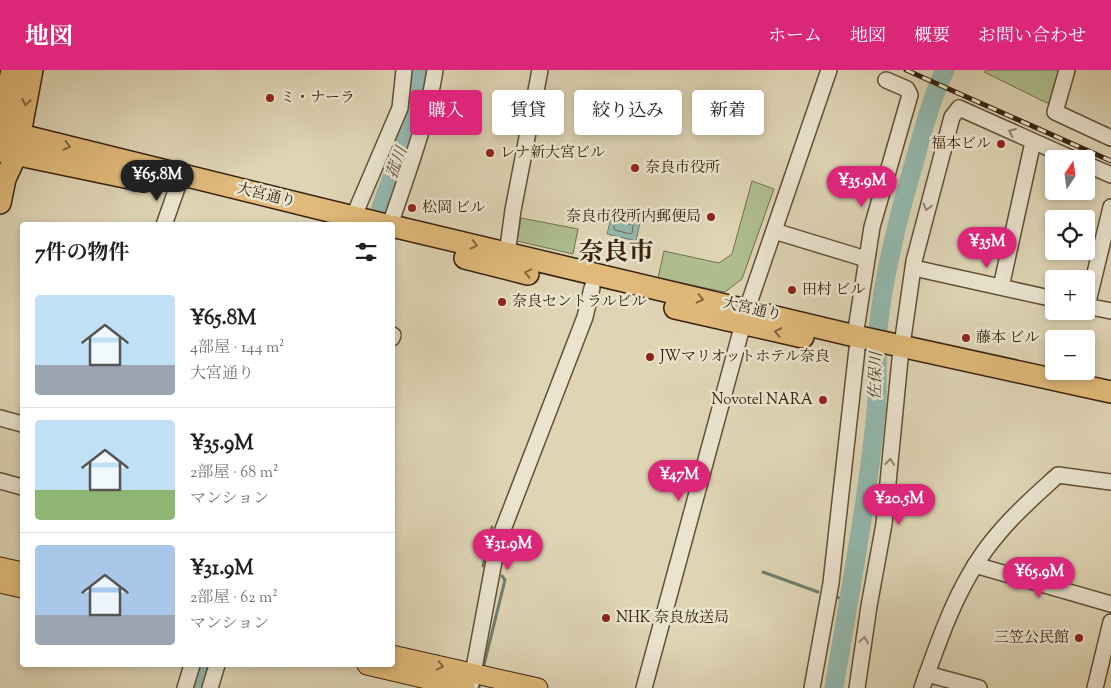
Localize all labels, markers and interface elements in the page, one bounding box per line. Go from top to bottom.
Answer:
text: 地図 [25,21,73,55]
text: ホーム [768,24,822,50]
text: 地図 [850,24,886,50]
text: 概要 [914,24,950,50]
text: お問い合わせ [978,24,1086,50]
place label: ミ・ナーラ [280,88,355,109]
chip: 購入 [410,90,482,135]
chip: 賃貸 [492,90,564,135]
chip: 絞り込み [574,90,682,135]
chip: 新着 [692,90,764,135]
marker: ミ・ナーラ [264,92,276,104]
one-way arrow [21,98,31,107]
one-way arrow [1008,128,1017,139]
place label: 福本ビル [931,134,991,155]
marker: 福本ビル [995,138,1007,150]
one-way arrow [63,141,71,151]
water label: 菰川 [382,142,415,182]
place label: レナ新大宮ビル [500,143,605,164]
marker: レナ新大宮ビル [484,147,496,159]
north arrow [1045,150,1095,200]
map controls [1045,150,1095,380]
place label: 奈良市役所 [645,158,720,179]
pin: ¥65.8M [116,160,198,202]
marker: 奈良市役所 [629,162,641,174]
text: ¥65.8M [132,164,182,187]
pin: ¥35.9M [821,166,903,208]
text: ¥35.9M [838,170,886,193]
street label: 大宮通り [234,179,298,213]
place label: 松岡 ビル [422,198,485,219]
marker: 松岡 ビル [406,202,418,214]
one-way arrow [923,202,933,210]
place label: 奈良市役所内郵便局 [566,207,701,228]
button: locate [1045,210,1095,260]
marker: 奈良市役所内郵便局 [705,211,717,223]
pin: ¥35M [957,226,1017,269]
text: ¥35M [969,231,1005,254]
district label: 奈良市 [578,236,654,272]
icon: filters [352,238,380,266]
text: 7件の物件 [35,239,130,269]
one-way arrow [470,240,478,250]
one-way arrow [523,268,532,279]
button: + [1045,270,1095,320]
place label: 田村 ビル [802,280,865,301]
marker: 田村 ビル [786,284,798,296]
place label: 奈良セントラルビル [512,292,647,313]
one-way arrow [696,293,705,303]
street label: 大宮通り [720,293,784,327]
marker: 奈良セントラルビル [496,296,508,308]
text: ¥65.8M [190,304,256,334]
icon: home [75,315,135,375]
one-way arrow [774,327,782,338]
place label: 藤本 ビル [976,328,1039,349]
button: − [1045,330,1095,380]
marker: 藤本 ビル [960,332,972,344]
text: 4部屋 · 144 m² [190,337,285,360]
place label: JWマリオットホテル奈良 [659,347,830,368]
water label: 佐保川 [865,350,889,400]
marker: JWマリオットホテル奈良 [644,351,656,363]
text: 大宮通り [190,363,254,386]
place label: Novotel NARA [712,390,813,411]
marker: Novotel NARA [817,394,829,406]
text: ¥35.9M [190,429,254,459]
icon: home [75,440,135,500]
one-way arrow [884,457,895,465]
pin: ¥47M [649,460,709,502]
text: 2部屋 · 68 m² [190,462,278,485]
text: ¥47M [659,464,699,487]
pin: ¥20.5M [858,484,940,526]
text: マンション [190,488,269,511]
text: ¥20.5M [874,488,924,511]
pin: ¥31.9M [467,528,549,571]
text: ¥31.9M [484,533,532,556]
text: ¥31.9M [190,554,254,584]
pin: ¥65.9M [998,556,1080,599]
text: ¥65.9M [1014,561,1064,584]
icon: home [75,565,135,625]
text: 2部屋 · 62 m² [190,587,278,610]
place label: NHK 奈良放送局 [616,608,729,629]
marker: NHK 奈良放送局 [600,612,612,624]
text: マンション [190,613,269,636]
place label: 三笠公民館 [994,628,1069,649]
marker: 三笠公民館 [1073,632,1085,644]
one-way arrow [858,635,869,643]
one-way arrow [435,660,444,671]

